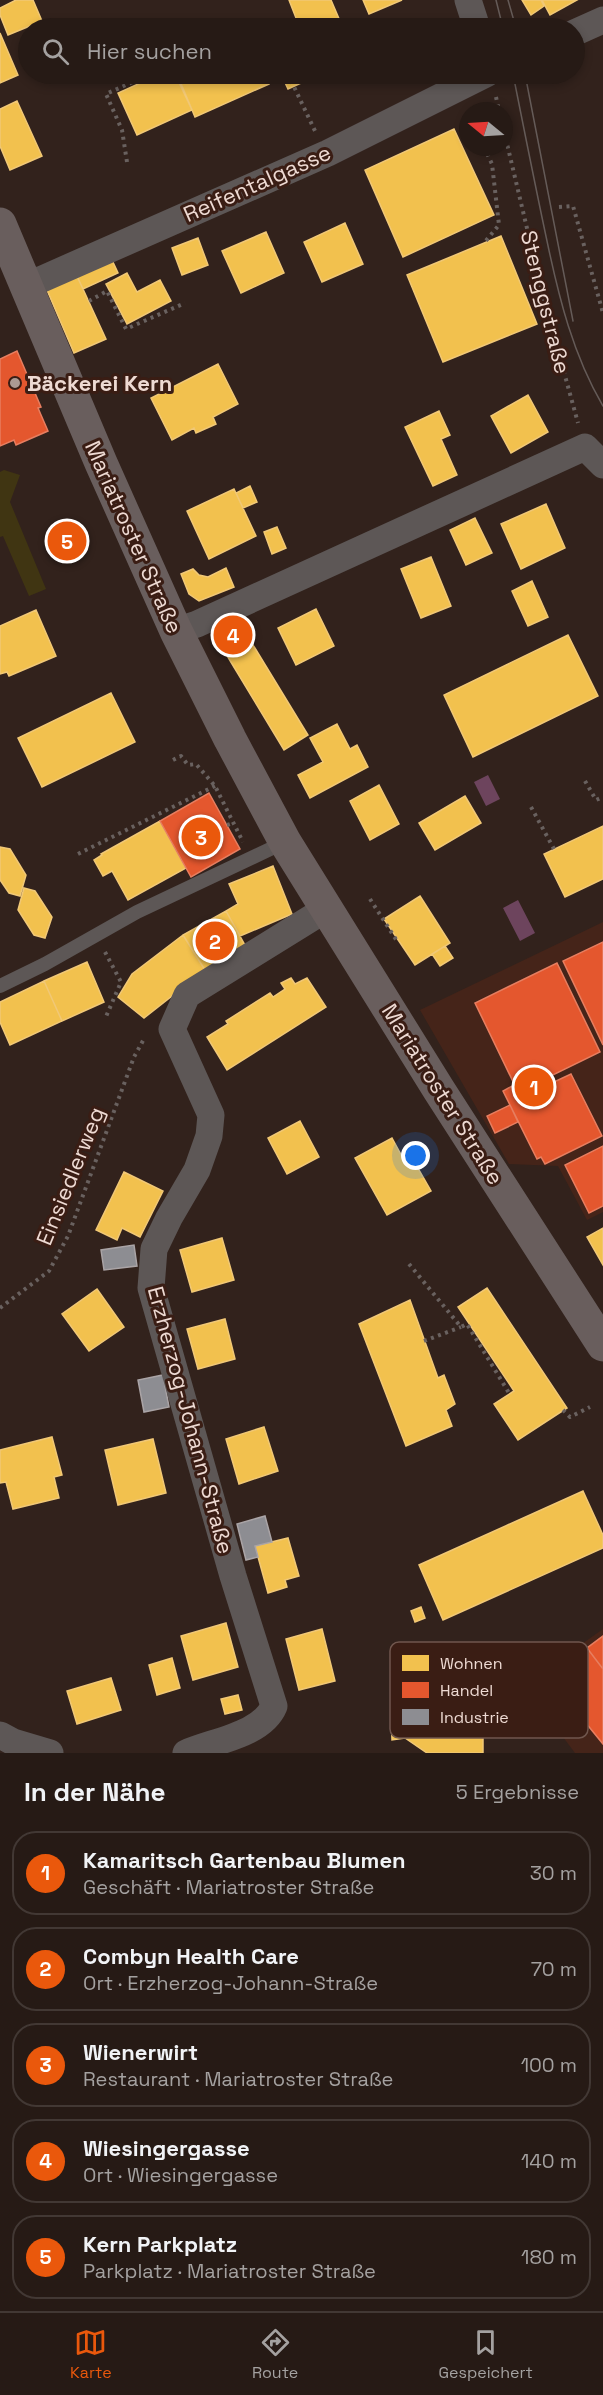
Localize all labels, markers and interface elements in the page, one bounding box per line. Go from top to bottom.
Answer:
search box [18,18,585,84]
icon: search [39,35,72,68]
text: Hier suchen [87,37,212,65]
north arrow [459,102,513,156]
street label: Reifentalgasse [179,138,335,228]
street label: Stenggstraße [515,227,577,377]
place label: Bäckerei Kern [27,369,172,397]
marker: Bäckerei Kern [8,376,22,390]
street label: Mariatroster Straße [79,436,189,638]
pin: 5 [48,518,86,564]
pin: 4 [214,612,252,658]
pin: 3 [182,814,220,860]
pin: 2 [196,918,234,964]
street label: Mariatroster Straße [376,998,510,1190]
pin: 1 [514,1064,554,1110]
street label: Einsiedlerweg [30,1103,110,1249]
your location [401,1141,430,1170]
street label: Erzherzog-Johann-Straße [142,1283,240,1557]
legend [390,1642,588,1738]
text: Wohnen [440,1653,503,1674]
text: Handel [440,1680,493,1701]
text: Industrie [440,1707,509,1728]
text: In der Nähe [24,1775,165,1809]
text: 5 Ergebnisse [456,1779,579,1805]
text: Kamaritsch Gartenbau Blumen [83,1846,406,1874]
text: 1 [41,1860,50,1886]
text: 30 m [530,1860,577,1886]
text: Geschäft · Mariatroster Straße [83,1874,374,1900]
text: Combyn Health Care [83,1942,299,1970]
text: 2 [40,1956,51,1982]
text: 70 m [531,1956,577,1982]
text: Ort · Erzherzog-Johann-Straße [83,1970,378,1996]
text: Wienerwirt [83,2038,198,2066]
text: 3 [39,2052,52,2078]
text: 100 m [521,2052,577,2078]
text: Restaurant · Mariatroster Straße [83,2066,393,2092]
text: Wiesingergasse [83,2134,250,2162]
text: 4 [39,2148,52,2174]
text: 140 m [521,2148,577,2174]
text: Ort · Wiesingergasse [83,2162,278,2188]
text: Kern Parkplatz [83,2230,237,2258]
text: 5 [40,2244,52,2270]
text: 180 m [521,2244,577,2270]
text: Parkplatz · Mariatroster Straße [83,2258,376,2284]
tab: Karte [70,2326,112,2383]
tab: Route [252,2326,298,2383]
tab: Gespeichert [438,2326,533,2383]

